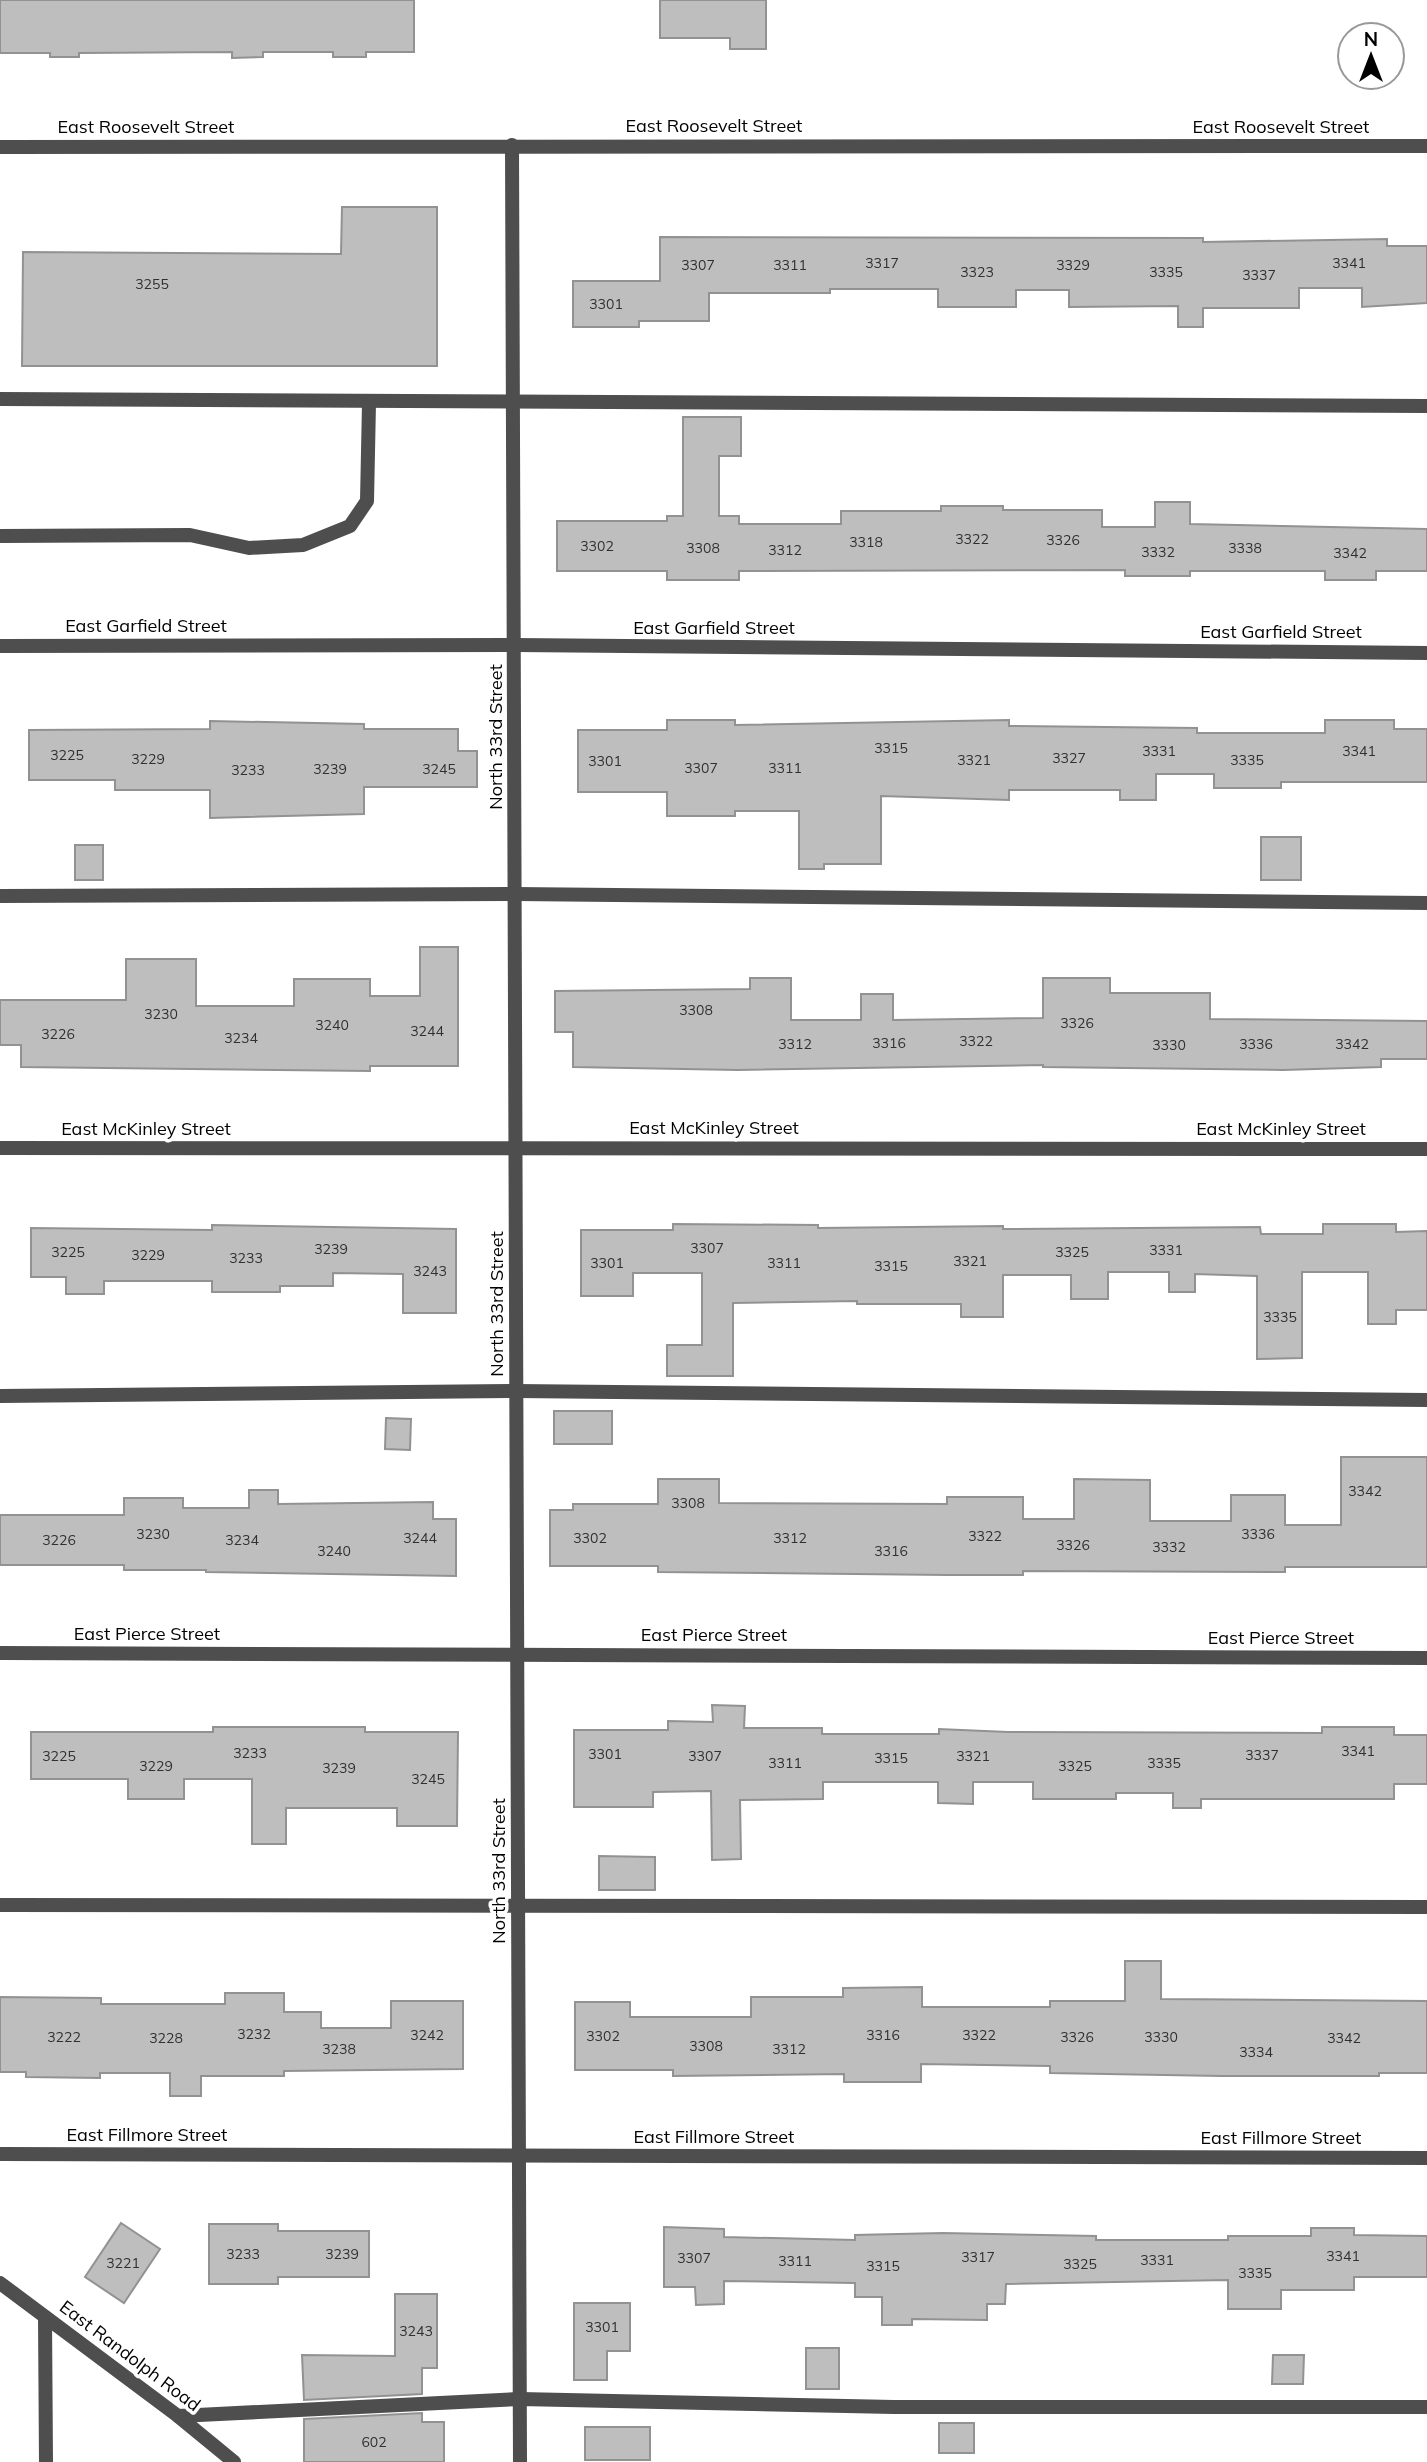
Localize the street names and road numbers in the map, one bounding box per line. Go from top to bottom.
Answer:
street label: East Roosevelt Street [626,114,802,137]
street label: East Roosevelt Street [58,115,234,138]
street label: East Roosevelt Street [1193,115,1369,138]
street label: East Garfield Street [65,614,227,637]
street label: East Garfield Street [633,616,795,639]
street label: East Garfield Street [1200,620,1362,643]
street label: North 33rd Street [484,664,507,810]
street label: East McKinley Street [629,1116,799,1139]
street label: East McKinley Street [61,1117,231,1140]
street label: East McKinley Street [1196,1117,1366,1140]
street label: North 33rd Street [485,1231,508,1377]
street label: East Pierce Street [74,1622,220,1645]
street label: East Pierce Street [641,1623,787,1646]
street label: East Pierce Street [1208,1626,1354,1649]
street label: North 33rd Street [487,1798,510,1944]
street label: East Fillmore Street [67,2123,227,2146]
street label: East Fillmore Street [634,2125,794,2148]
street label: East Fillmore Street [1201,2126,1361,2149]
street label: East Randolph Road [55,2295,205,2416]

